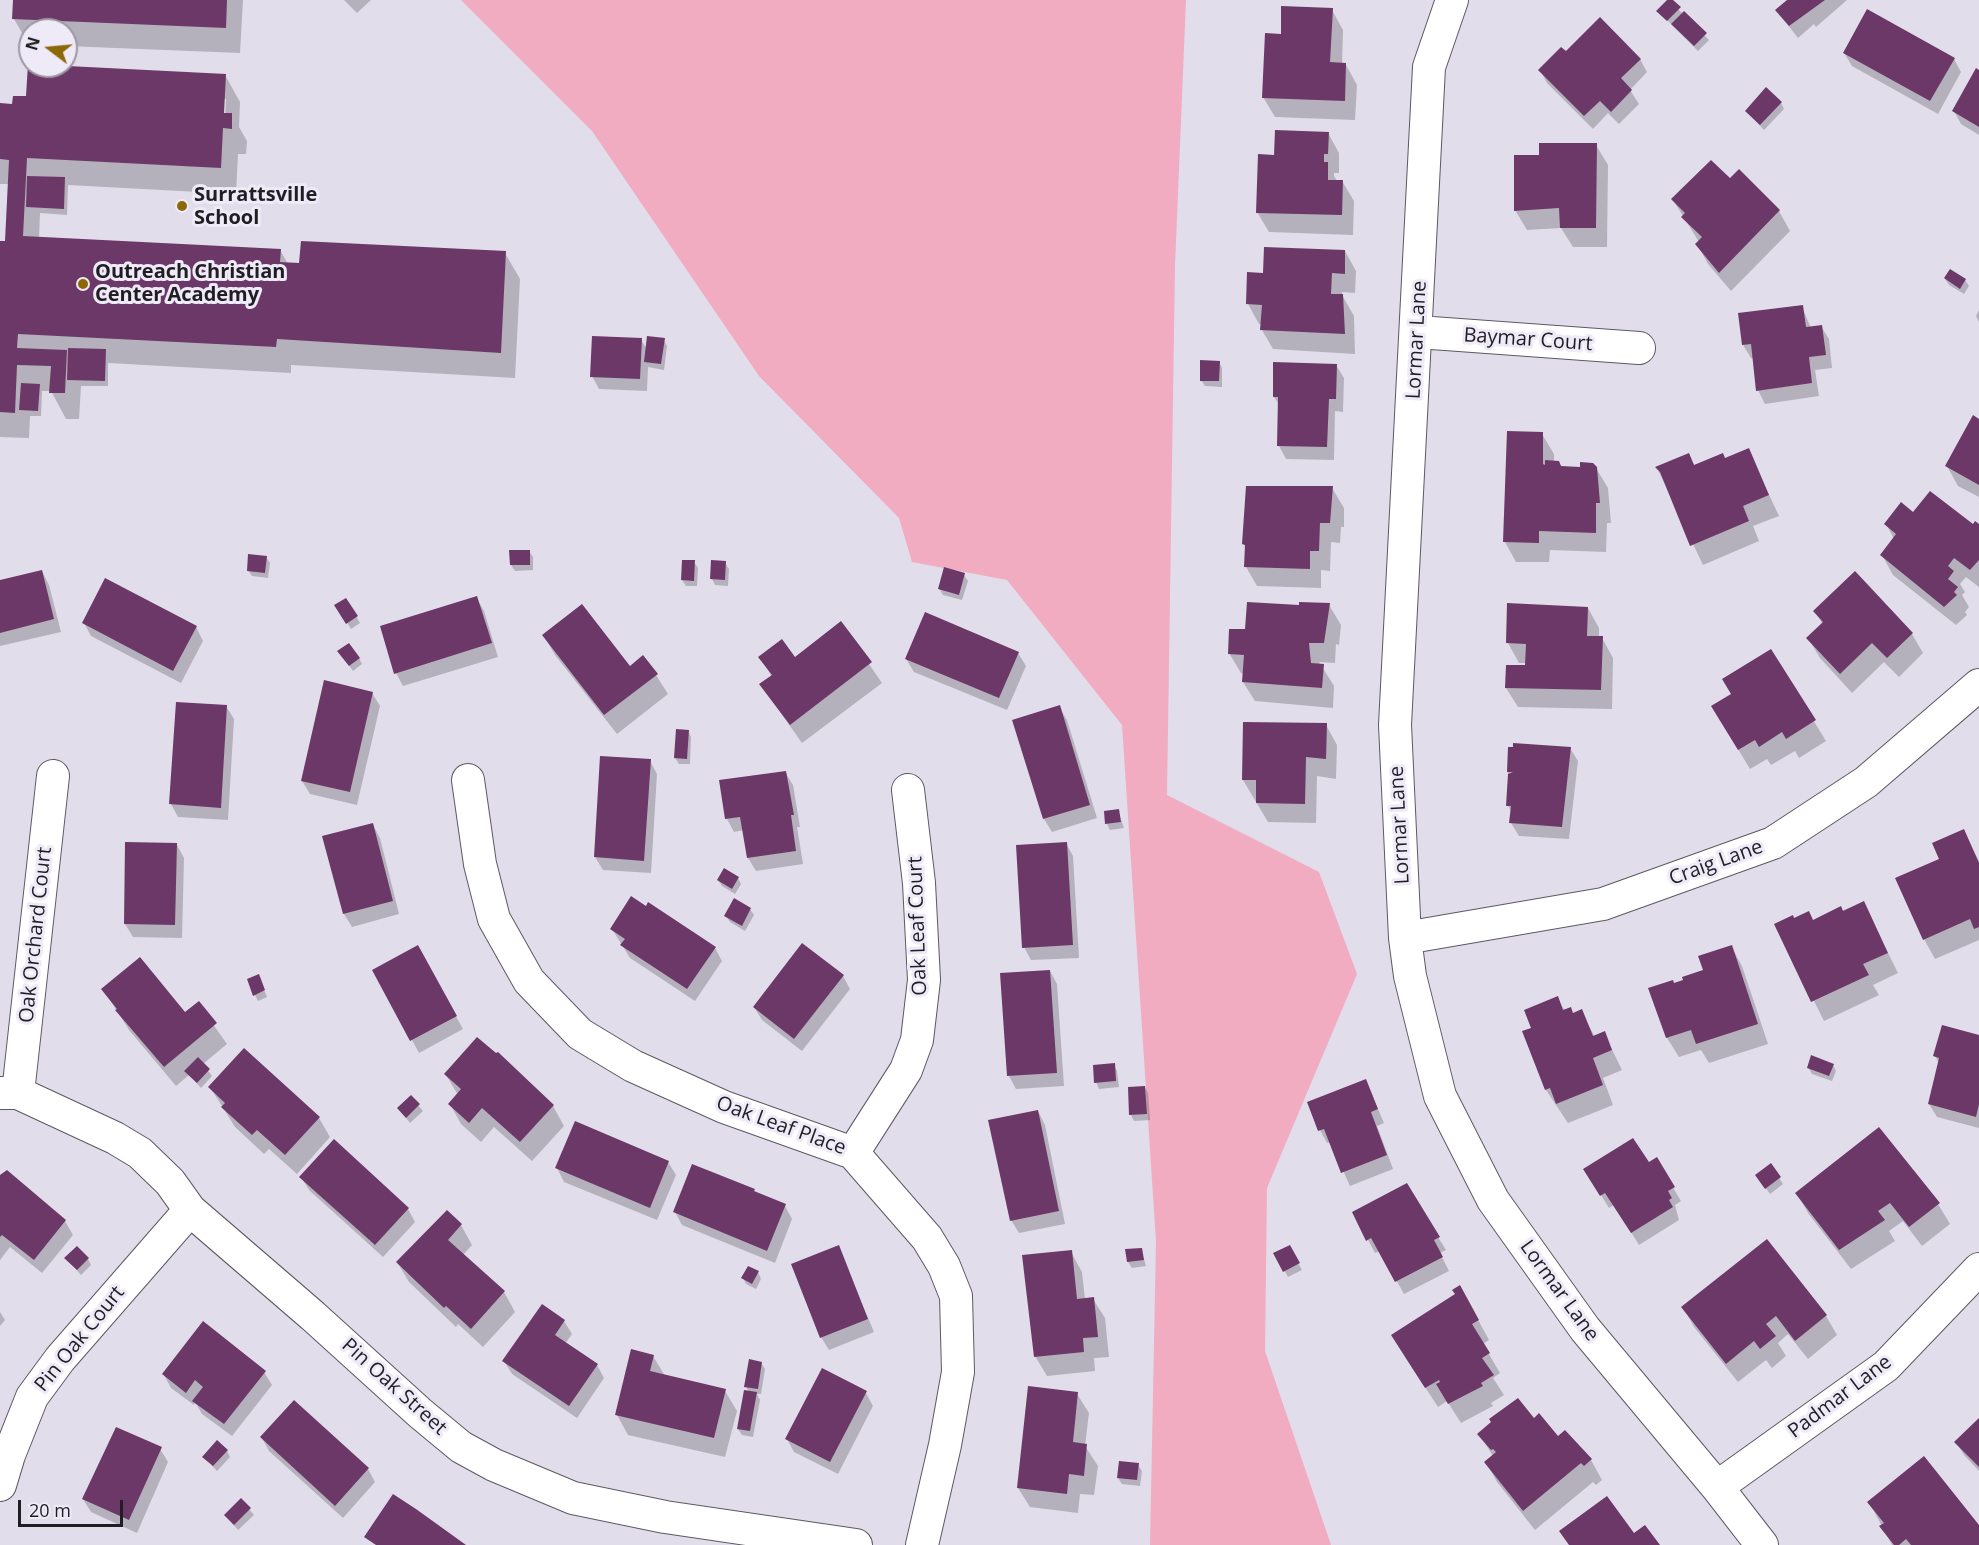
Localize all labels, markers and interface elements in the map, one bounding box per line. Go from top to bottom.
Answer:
north arrow [18,18,78,78]
text: N [20,34,45,53]
place label: Surrattsville School [194,183,317,230]
marker: Surrattsville School [175,199,189,213]
place label: Outreach Christian Center Academy [95,260,285,307]
marker: Outreach Christian Center Academy [76,277,90,291]
street label: Lormar Lane [1402,280,1432,400]
street label: Baymar Court [1463,324,1593,356]
street label: Lormar Lane [1385,765,1415,885]
street label: Craig Lane [1666,835,1766,891]
street label: Oak Orchard Court [15,846,57,1024]
street label: Oak Leaf Court [904,856,932,996]
street label: Oak Leaf Place [713,1091,849,1161]
street label: Lormar Lane [1514,1236,1604,1346]
street label: Pin Oak Court [30,1281,130,1397]
street label: Pin Oak Street [337,1334,451,1440]
street label: Padmar Lane [1783,1350,1897,1444]
scale bar [21,1488,126,1526]
text: 20 m [29,1498,71,1522]

